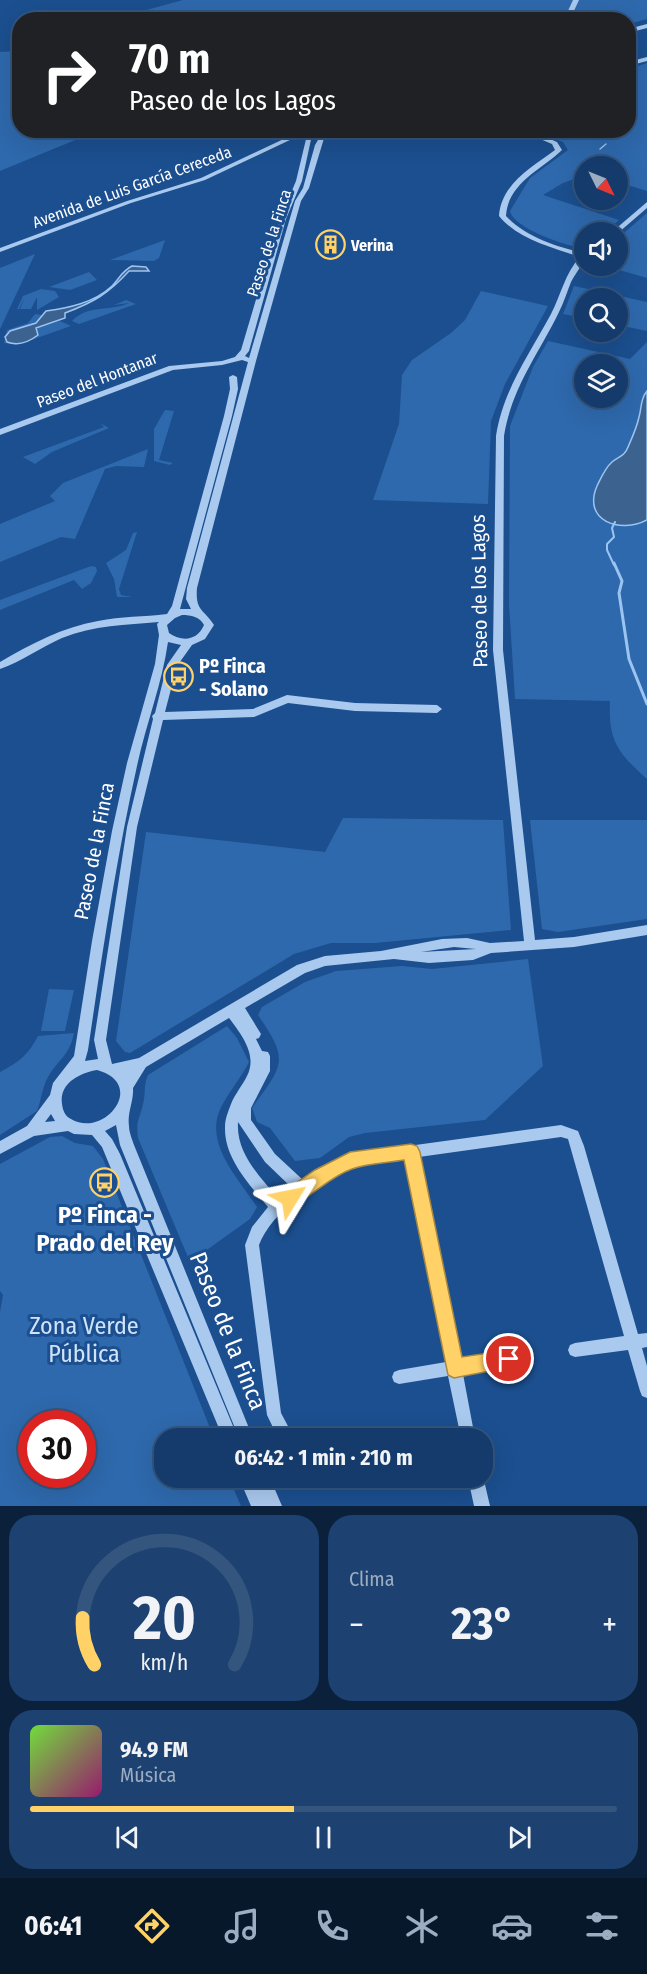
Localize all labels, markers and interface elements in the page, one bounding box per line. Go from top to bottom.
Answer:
text: 70 m [129,34,210,84]
icon: right [30,36,108,114]
text: Paseo de los Lagos [129,85,336,117]
street label: Avenida de Luis García Cereceda [30,142,234,232]
north arrow [574,156,628,210]
map controls [574,156,628,408]
street label: Paseo de la Finca [243,187,295,299]
button: sound [574,222,628,276]
building icon: Verina [314,229,346,261]
place label: Verina [350,236,393,255]
button: search [574,288,628,342]
street label: Paseo del Hontanar [34,348,161,412]
button: layers [574,354,628,408]
street label: Paseo de los Lagos [466,514,492,668]
place label: Pº Finca - Solano [199,654,268,701]
bus stop icon: Pº Finca - Solano [162,661,194,693]
street label: Paseo de la Finca [69,780,119,922]
bus stop icon: Pº Finca - Prado del Rey [89,1166,121,1198]
position arrow [258,1166,322,1230]
place label: Pº Finca - Prado del Rey [37,1201,174,1257]
street label: Paseo de la Finca [184,1248,272,1414]
park label: Zona Verde Pública [29,1312,139,1368]
pin [483,1333,534,1384]
icon: arrive [492,1342,525,1375]
speed limit sign: 30 [18,1410,96,1488]
text: 06:42 · 1 min · 210 m [234,1444,413,1471]
text: Clima [349,1567,394,1591]
text: 20 [132,1581,195,1656]
text: 23° [451,1597,515,1651]
text: − [349,1605,364,1645]
text: + [602,1605,617,1645]
text: km/h [140,1650,188,1676]
text: 94.9 FM [120,1736,188,1763]
text: Música [120,1763,176,1787]
icon: previous [111,1821,144,1854]
icon: pause [307,1821,340,1854]
icon: next [503,1821,536,1854]
icon: directions [131,1905,173,1947]
icon: music [221,1905,263,1947]
icon: phone [311,1905,353,1947]
icon: climate [401,1905,443,1947]
icon: car [491,1905,533,1947]
icon: filters [581,1905,623,1947]
text: 06:41 [24,1910,82,1942]

